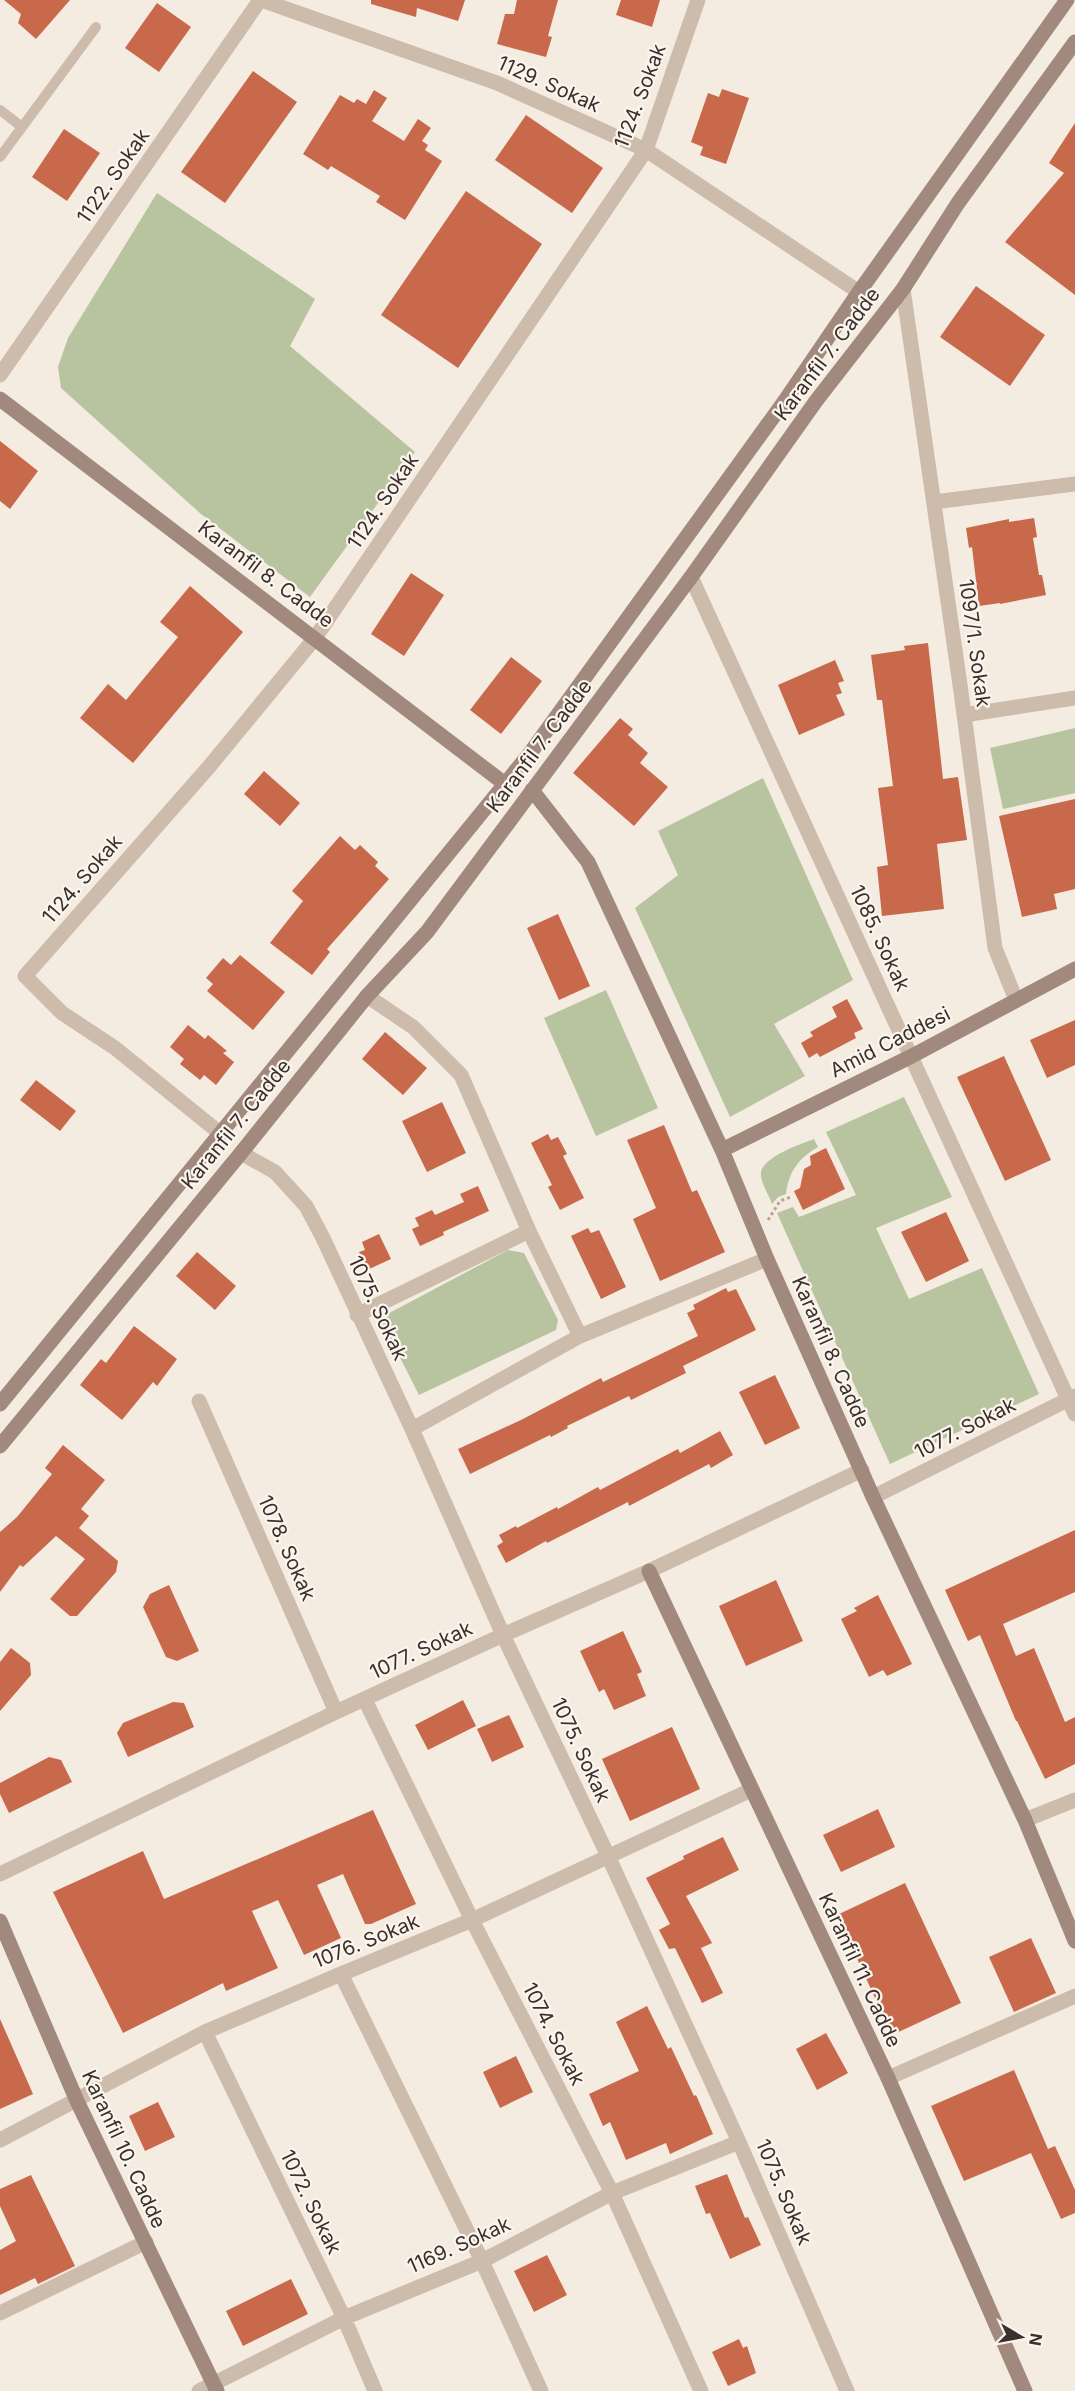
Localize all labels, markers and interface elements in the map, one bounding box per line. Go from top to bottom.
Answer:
street label: 1124. Sokak [609,40,671,152]
street label: 1129. Sokak [494,51,604,117]
street label: 1122. Sokak [72,124,154,228]
street label: Karanfil 7. Cadde [769,283,885,425]
street label: 1124. Sokak [342,449,424,553]
street label: Karanfil 8. Cadde [194,515,338,633]
street label: 1097/1. Sokak [954,578,996,708]
street label: Karanfil 7. Cadde [481,675,597,817]
street label: 1124. Sokak [37,830,127,928]
street label: 1085. Sokak [845,881,915,995]
street label: Amid Caddesi [826,1001,954,1083]
street label: Karanfil 7. Cadde [176,1054,296,1194]
street label: 1075. Sokak [343,1252,413,1364]
street label: Karanfil 8. Cadde [787,1273,875,1431]
street label: 1077. Sokak [910,1392,1020,1464]
street label: 1078. Sokak [253,1492,321,1604]
street label: 1077. Sokak [366,1616,476,1684]
street label: 1075. Sokak [546,1694,616,1806]
street label: Karanfil 11. Cadde [814,1889,906,2051]
street label: 1076. Sokak [309,1909,423,1973]
street label: 1074. Sokak [518,1979,590,2089]
street label: Karanfil 10. Cadde [77,2066,171,2232]
street label: 1075. Sokak [751,2136,817,2248]
street label: 1072. Sokak [275,2146,347,2258]
street label: 1169. Sokak [404,2212,514,2278]
north arrow [991,2307,1051,2367]
text: N [1025,2332,1047,2347]

